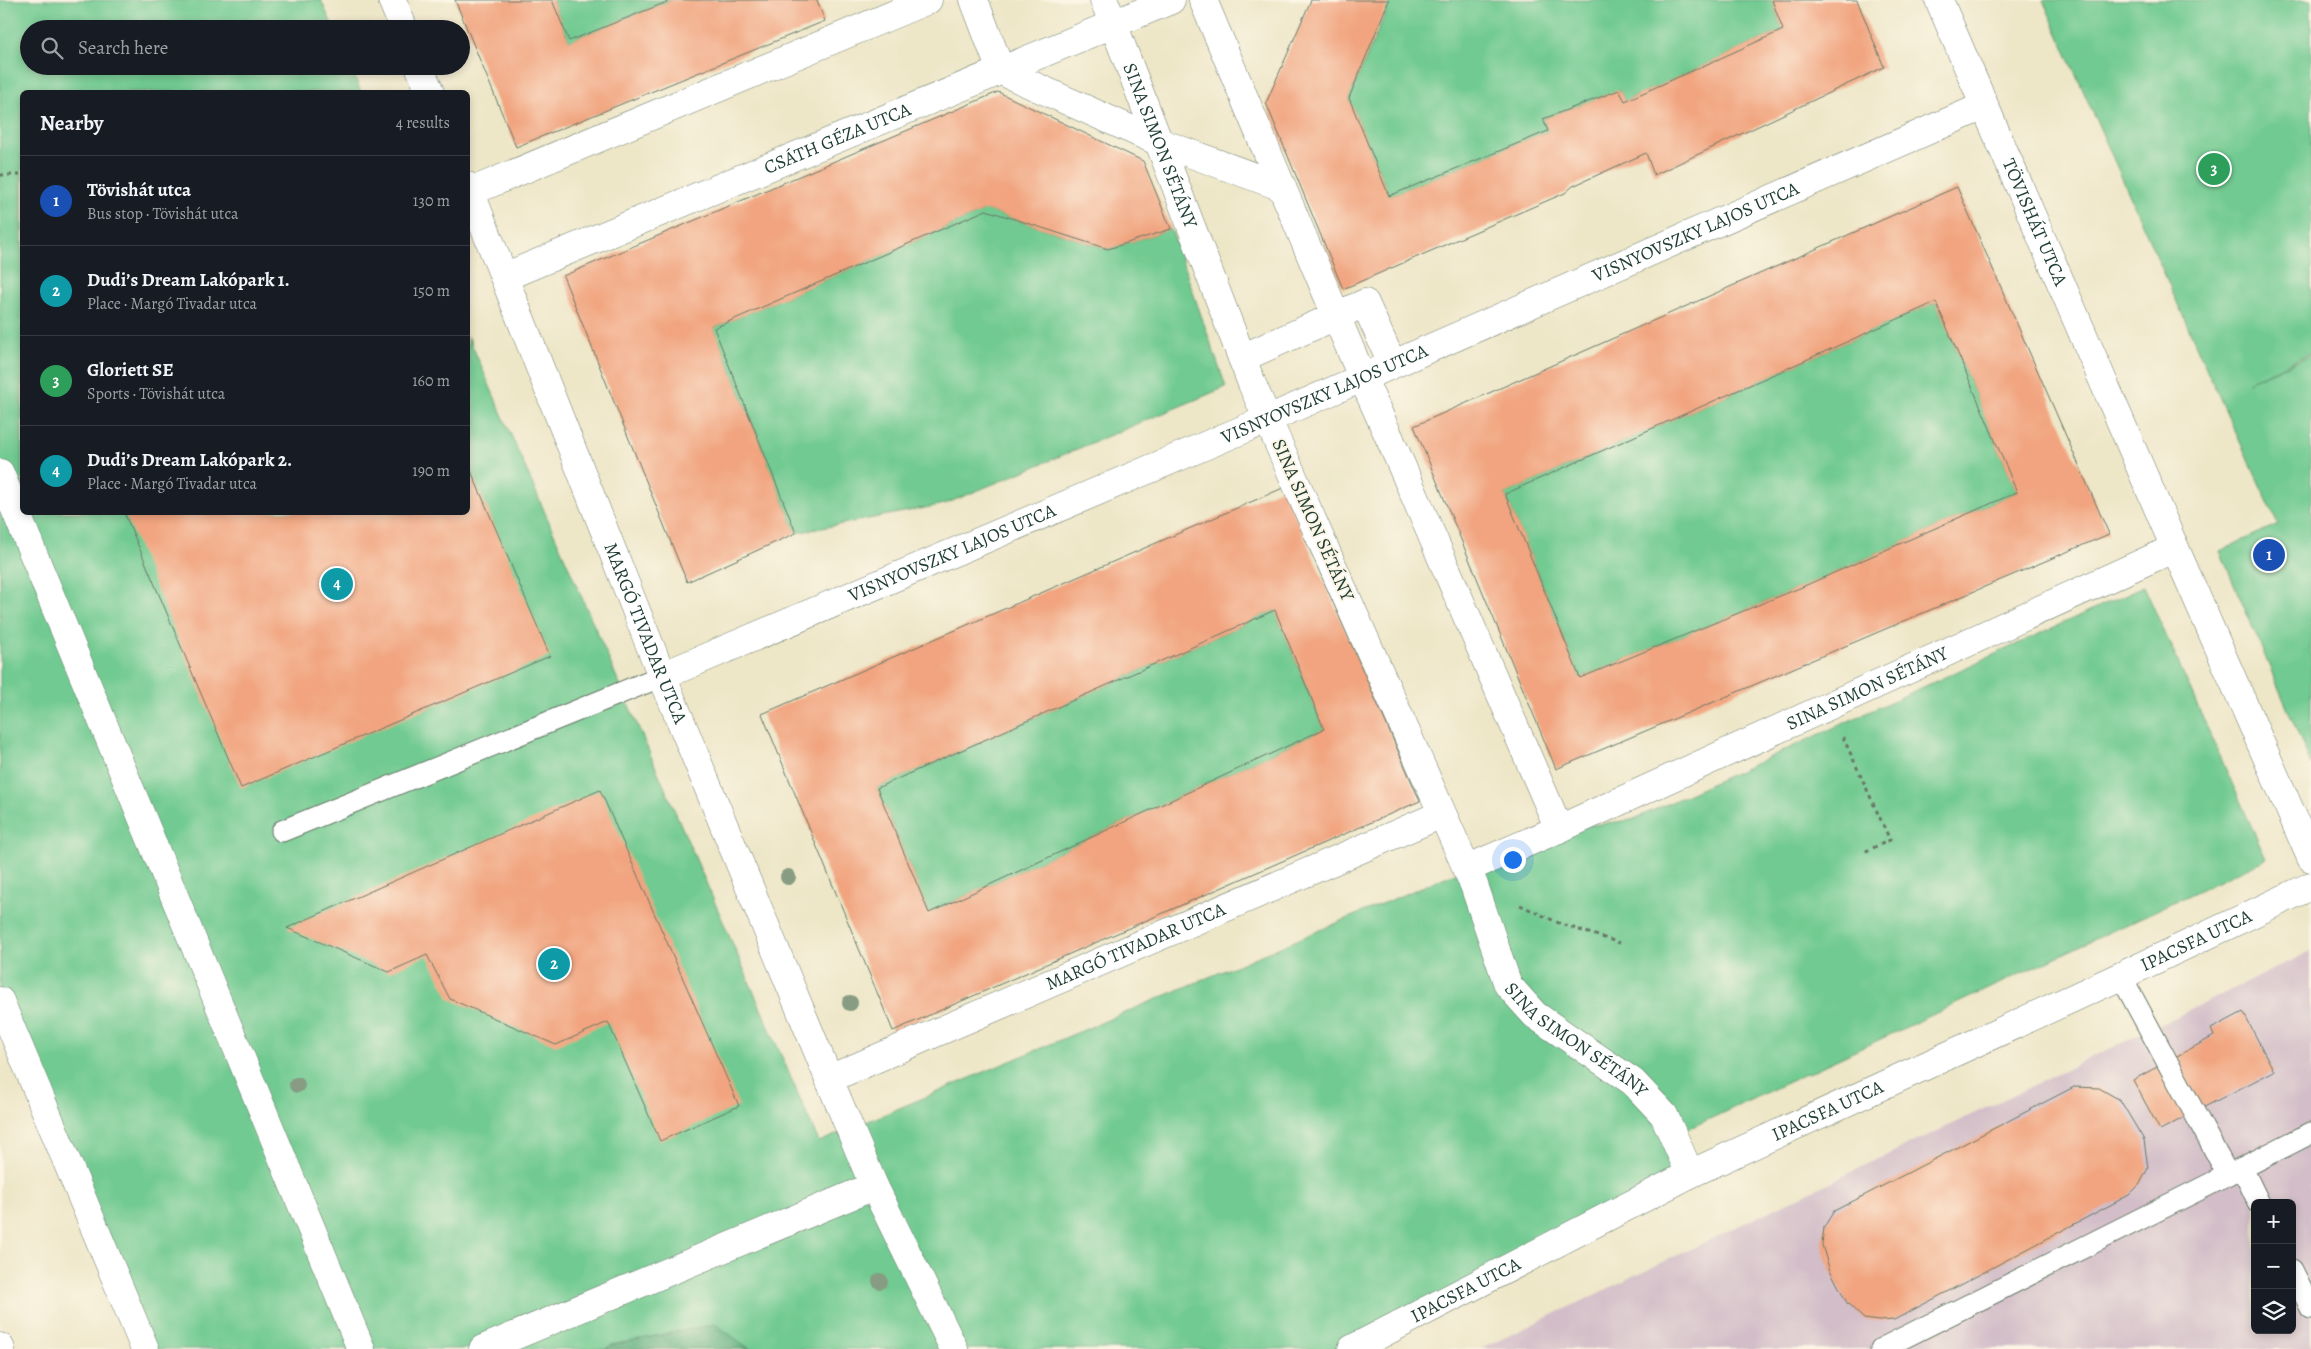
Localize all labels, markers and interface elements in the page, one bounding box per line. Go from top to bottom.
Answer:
search box [20,20,470,75]
icon: search [38,34,66,62]
text: Search here [78,35,168,61]
street label: SINA SIMON SÉTÁNY [1117,59,1204,233]
street label: CSÁTH GÉZA UTCA [760,96,916,181]
text: Nearby [40,109,103,137]
text: 4 results [396,112,450,134]
pin: 3 [2198,150,2230,188]
street label: TÖVISHÁT UTCA [1996,155,2074,291]
street label: VISNYOVSZKY LAJOS UTCA [1587,175,1804,289]
text: Tövishát utca [87,177,191,203]
text: 1 [53,190,59,212]
text: 130 m [413,190,450,212]
text: Bus stop · Tövishát utca [87,203,238,225]
text: Dudi’s Dream Lakópark 1. [87,267,290,293]
text: 2 [52,280,60,302]
text: 150 m [413,280,450,302]
text: Place · Margó Tivadar utca [87,293,257,315]
street label: VISNYOVSZKY LAJOS UTCA [1216,337,1433,451]
text: Gloriett SE [87,357,174,383]
text: 3 [53,370,59,392]
text: 160 m [412,370,450,392]
text: Sports · Tövishát utca [87,383,225,405]
street label: SINA SIMON SÉTÁNY [1266,435,1361,606]
text: Dudi’s Dream Lakópark 2. [87,447,292,473]
text: 4 [52,460,60,482]
text: 190 m [412,460,450,482]
text: Place · Margó Tivadar utca [87,473,257,495]
street label: VISNYOVSZKY LAJOS UTCA [843,497,1061,609]
pin: 1 [2253,536,2285,574]
street label: MARGÓ TIVADAR UTCA [597,539,694,729]
pin: 4 [321,565,353,603]
street label: SINA SIMON SÉTÁNY [1782,640,1953,737]
your location [1500,847,1526,873]
street label: MARGÓ TIVADAR UTCA [1042,896,1230,997]
street label: IPACSFA UTCA [2136,903,2257,978]
pin: 2 [538,945,570,983]
street label: SINA SIMON SÉTÁNY [1499,977,1654,1103]
street label: IPACSFA UTCA [1768,1074,1888,1148]
map controls [2251,1199,2296,1334]
button: + [2251,1199,2296,1244]
button: − [2251,1244,2296,1289]
street label: IPACSFA UTCA [1406,1251,1526,1329]
button: layers [2251,1289,2296,1334]

